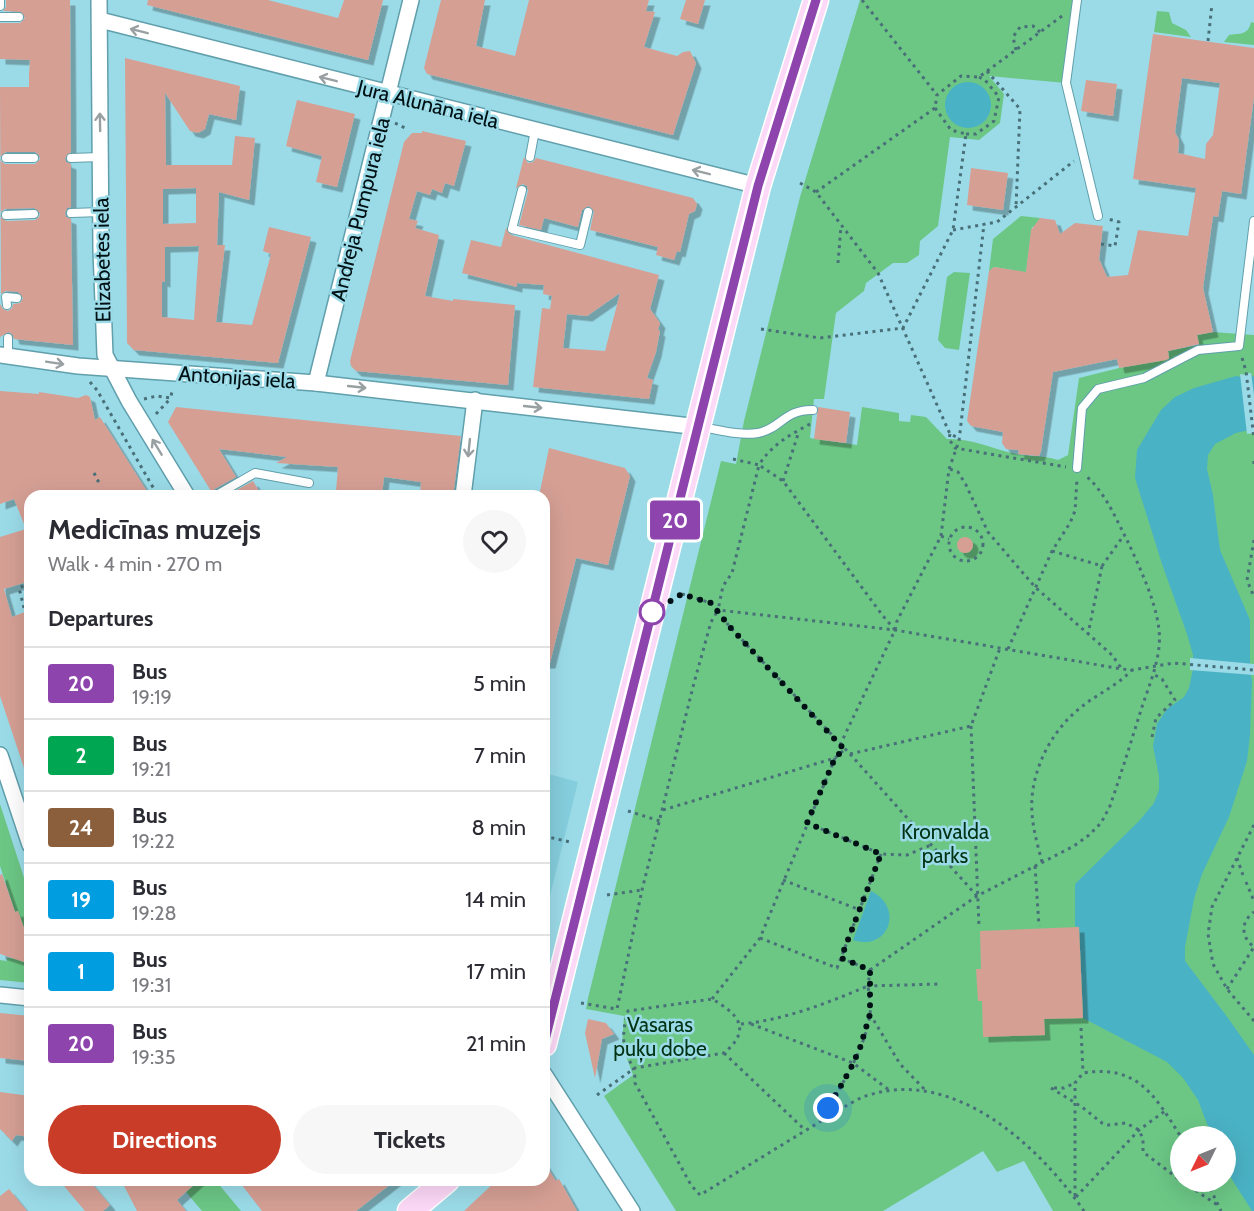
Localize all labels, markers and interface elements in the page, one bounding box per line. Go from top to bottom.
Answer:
one-way arrow [130,25,149,37]
one-way arrow [319,72,338,84]
street label: Jura Alunāna iela [354,74,501,134]
one-way arrow [94,113,106,133]
street label: Andreja Pumpura iela [325,115,396,304]
one-way arrow [692,165,711,177]
street label: Elizabetes iela [88,197,116,323]
one-way arrow [45,357,64,368]
street label: Antonijas iela [177,360,296,395]
one-way arrow [347,382,366,393]
one-way arrow [523,402,542,413]
one-way arrow [463,438,474,458]
one-way arrow [150,439,162,456]
line badge: 20 [648,500,702,540]
text: 20 [662,508,688,533]
button: heart [463,510,526,573]
text: Medicīnas muzejs [48,512,261,546]
text: Walk · 4 min · 270 m [48,552,222,576]
unlabelled marker [639,599,665,625]
text: Departures [48,605,153,632]
text: Bus [132,658,167,685]
text: 5 min [473,670,526,697]
text: 20 [68,671,94,696]
text: 19:19 [132,685,172,709]
text: Bus [132,730,167,757]
text: 7 min [474,742,526,769]
text: 2 [75,743,87,768]
text: 19:21 [132,757,171,781]
text: Bus [132,802,167,829]
text: 8 min [471,814,526,841]
text: 24 [69,815,93,840]
park label: Kronvalda parks [901,819,989,868]
text: 19:22 [132,829,175,853]
text: Bus [132,874,167,901]
text: 14 min [465,886,526,913]
text: 19 [71,887,91,912]
text: 19:28 [132,901,177,925]
text: Bus [132,946,167,973]
text: 17 min [467,958,526,985]
text: 1 [77,959,85,984]
text: 19:31 [132,973,171,997]
park label: Vasaras puķu dobe [613,1012,707,1063]
text: Bus [132,1018,167,1045]
text: 21 min [466,1030,526,1057]
text: 20 [68,1031,94,1056]
text: 19:35 [132,1045,176,1069]
your location [813,1093,843,1123]
button: Directions [48,1105,281,1174]
button: Tickets [293,1105,526,1174]
north arrow [1170,1126,1236,1192]
map controls [1170,1126,1236,1192]

